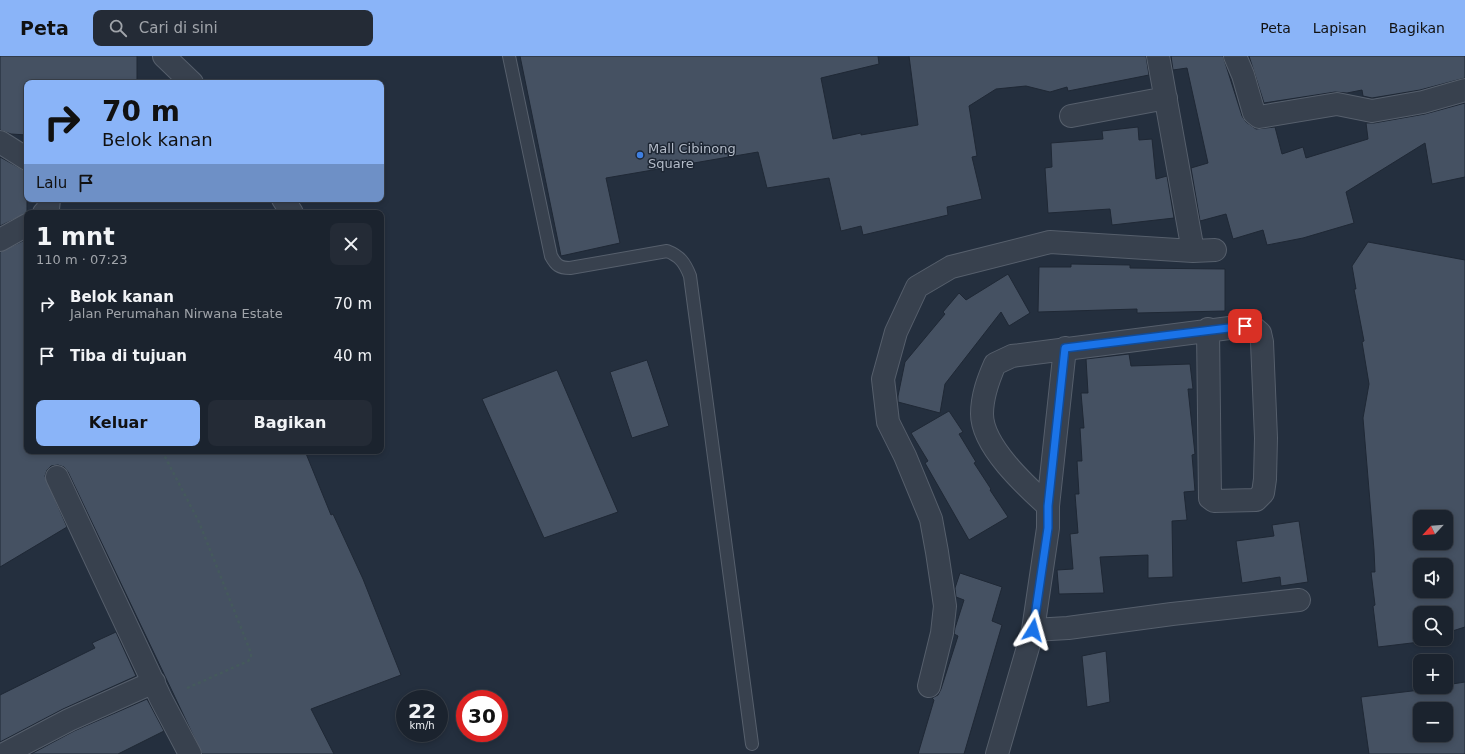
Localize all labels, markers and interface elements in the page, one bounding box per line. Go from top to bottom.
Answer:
search box [93,10,373,46]
text: Peta [20,17,69,39]
icon: search [107,17,129,39]
text: Cari di sini [139,19,218,37]
text: Peta [1260,20,1291,36]
text: Lapisan [1313,20,1367,36]
text: Bagikan [1389,20,1445,36]
text: 70 m [102,95,180,128]
icon: right [36,96,88,148]
text: Belok kanan [102,129,213,150]
place label: Mall Cibinong Square [648,141,736,171]
marker: Mall Cibinong Square [635,150,645,160]
icon: arrive [75,172,97,194]
text: Lalu [36,174,67,192]
text: 1 mnt [36,223,115,251]
button: close [330,223,372,265]
text: 110 m · 07:23 [36,252,127,267]
text: Belok kanan [70,288,174,306]
icon: right [36,293,58,315]
text: 70 m [334,295,372,313]
text: Jalan Perumahan Nirwana Estate [70,306,283,321]
pin [1228,309,1262,343]
icon: arrive [1234,315,1256,337]
icon: arrive [36,345,58,367]
text: Tiba di tujuan [70,347,187,365]
text: 40 m [334,347,372,365]
button: Keluar [36,400,200,446]
button: Bagikan [208,400,372,446]
north arrow [1413,510,1453,550]
map controls [1413,510,1453,742]
button: sound [1413,558,1453,598]
button: search [1413,606,1453,646]
position arrow [1012,609,1054,651]
button: + [1413,654,1453,694]
speed limit sign: 30 [456,690,508,742]
text: 22 [408,699,436,723]
button: − [1413,702,1453,742]
text: km/h [409,720,435,731]

